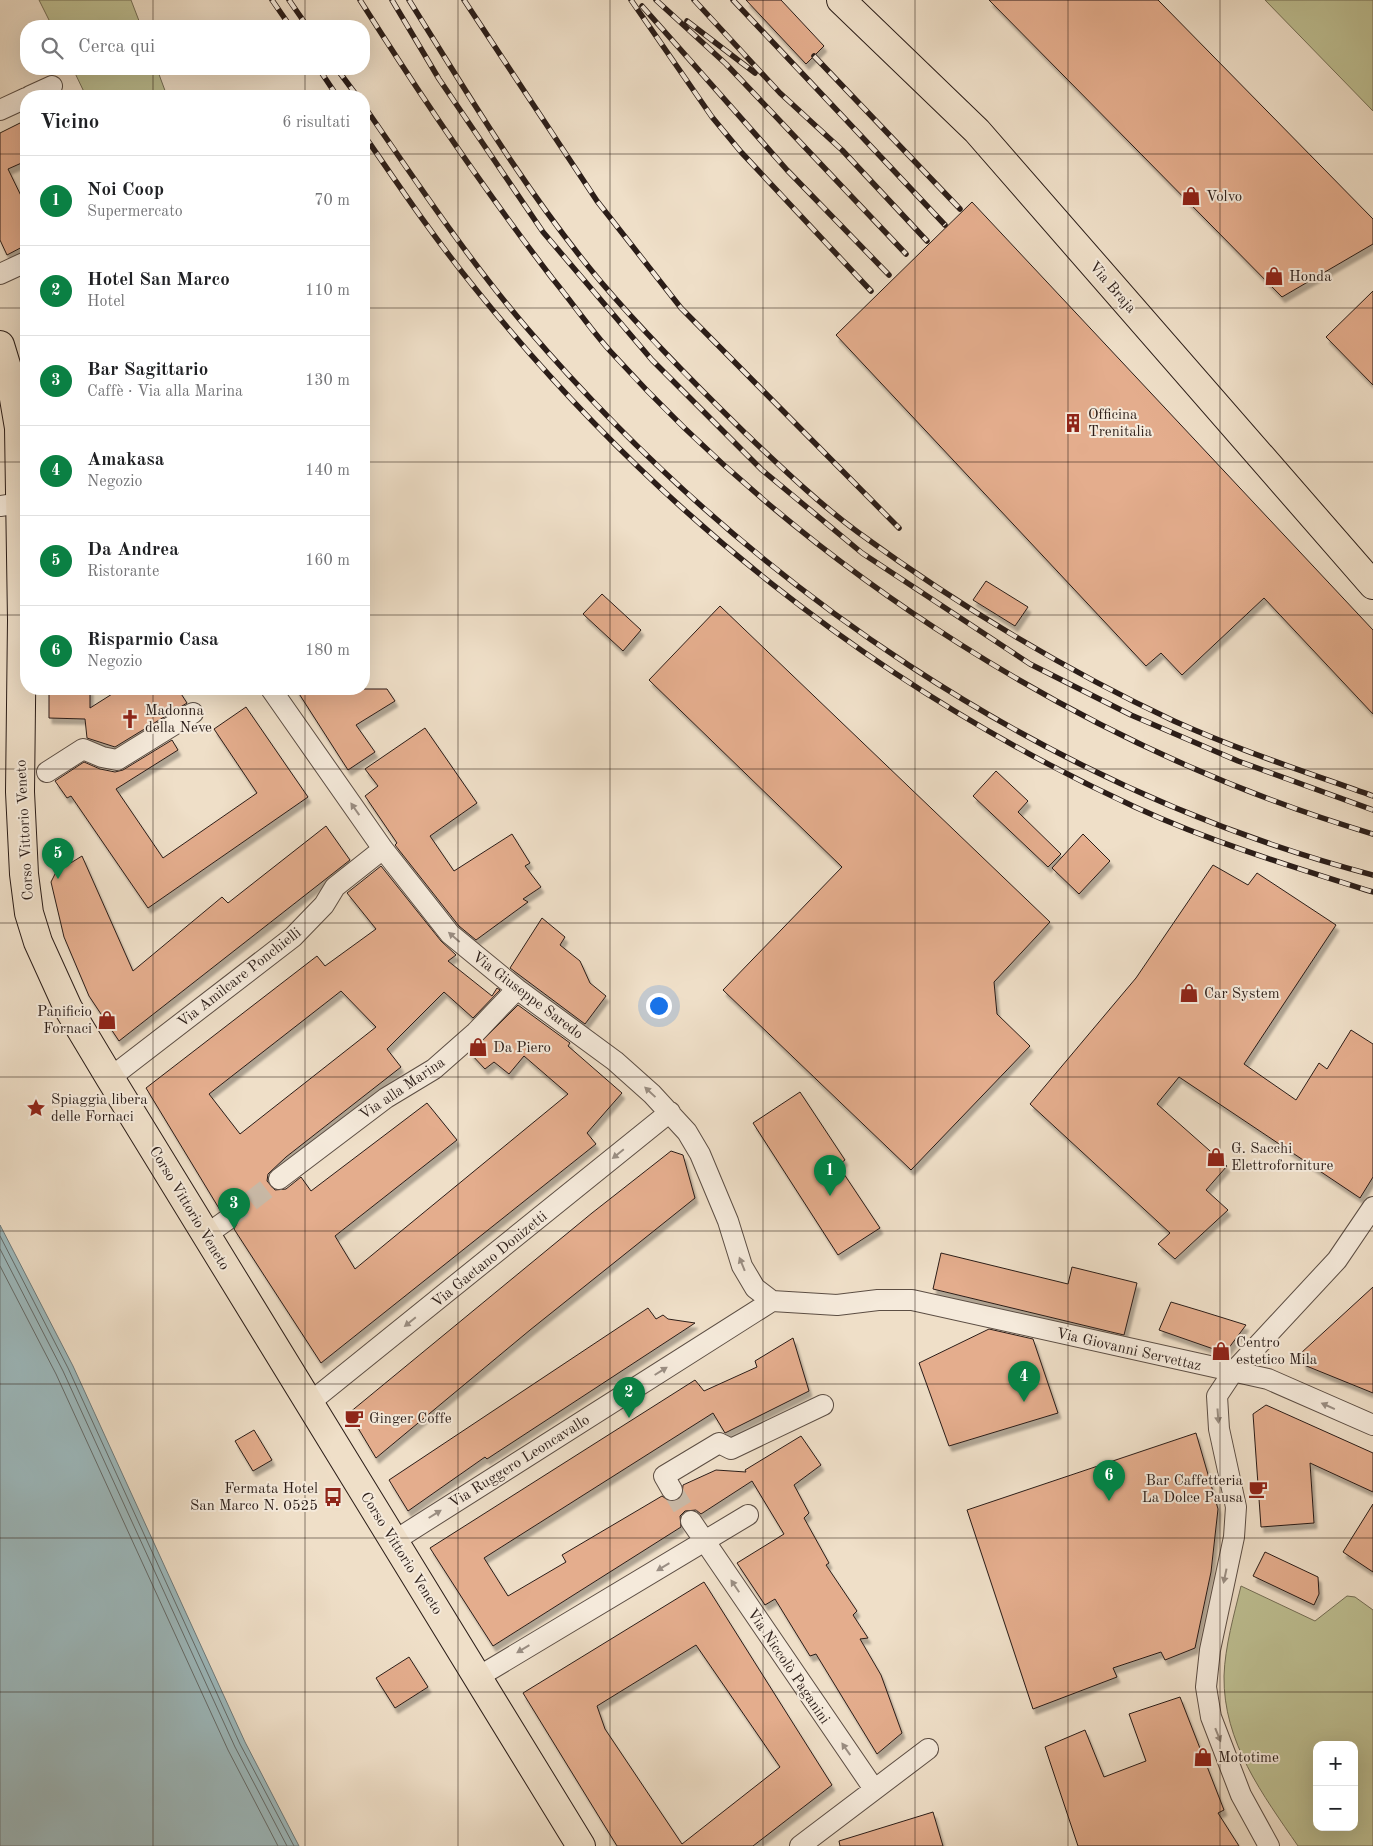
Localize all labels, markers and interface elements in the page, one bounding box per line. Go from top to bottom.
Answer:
search box [20,20,370,75]
icon: search [38,34,66,62]
text: Cerca qui [78,38,155,57]
text: Vicino [40,112,99,133]
text: 6 risultati [282,115,350,131]
text: Noi Coop [87,181,164,200]
shop icon: Volvo [1180,185,1202,207]
place label: Volvo [1206,190,1242,205]
text: 1 [51,193,61,209]
text: 70 m [314,193,350,209]
text: Supermercato [87,204,183,220]
street label: Via Braja [1086,259,1138,317]
shop icon: Honda [1263,265,1285,287]
place label: Honda [1289,270,1332,285]
text: Hotel San Marco [87,271,230,290]
text: 2 [51,283,61,299]
text: 110 m [305,283,350,299]
text: Hotel [87,294,125,310]
text: Bar Sagittario [87,361,208,380]
text: 3 [51,373,61,389]
text: 130 m [305,373,350,389]
text: Caffè · Via alla Marina [87,384,243,400]
place label: Officina Trenitalia [1088,408,1153,440]
building icon: Officina Trenitalia [1062,412,1084,434]
text: Amakasa [87,451,164,470]
text: 4 [51,463,61,479]
text: 140 m [305,463,350,479]
text: Negozio [87,474,143,490]
text: Da Andrea [87,541,179,560]
text: 5 [51,553,61,569]
text: 160 m [305,553,350,569]
text: Ristorante [87,564,159,580]
text: Risparmio Casa [87,631,219,650]
text: 6 [51,643,61,659]
text: 180 m [305,643,350,659]
text: Negozio [87,654,143,670]
place label: Madonna della Neve [145,704,212,736]
church icon: Madonna della Neve [119,708,141,730]
street label: Corso Vittorio Veneto [14,759,37,901]
one-way arrow [350,802,360,816]
pin: 5 [42,838,74,879]
street label: Via Amilcare Ponchielli [175,925,304,1031]
one-way arrow [448,932,461,943]
street label: Via Giuseppe Saredo [469,950,585,1043]
shop icon: Car System [1178,982,1200,1004]
place label: Car System [1204,987,1280,1002]
your location [646,993,672,1019]
place label: Panificio Fornaci [37,1005,92,1037]
shop icon: Panificio Fornaci [96,1009,118,1031]
shop icon: Da Piero [467,1036,489,1058]
place label: Da Piero [493,1041,551,1056]
street label: Via alla Marina [357,1055,449,1123]
one-way arrow [644,1086,656,1098]
place label: Spiaggia libera delle Fornaci [51,1093,148,1125]
place icon: Spiaggia libera delle Fornaci [25,1097,47,1119]
place label: G. Sacchi Elettroforniture [1231,1142,1333,1174]
street label: Corso Vittorio Veneto [146,1144,232,1273]
shop icon: G. Sacchi Elettroforniture [1205,1146,1227,1168]
one-way arrow [612,1149,625,1160]
pin: 1 [814,1155,846,1196]
pin: 3 [218,1188,250,1229]
street label: Via Gaetano Donizetti [429,1209,550,1311]
one-way arrow [738,1257,746,1271]
one-way arrow [404,1317,417,1328]
street label: Via Giovanni Servettaz [1055,1326,1203,1374]
place label: Centro estetico Mila [1236,1336,1318,1368]
shop icon: Centro estetico Mila [1210,1340,1232,1362]
pin: 4 [1008,1361,1040,1402]
one-way arrow [655,1367,668,1376]
pin: 2 [613,1377,645,1418]
one-way arrow [1321,1401,1335,1409]
cafe icon: Ginger Coffe [343,1407,365,1429]
one-way arrow [1215,1408,1223,1424]
place label: Ginger Coffe [369,1412,452,1427]
street label: Via Ruggero Leoncavallo [447,1413,593,1512]
pin: 6 [1093,1460,1125,1501]
place label: Bar Caffetteria La Dolce Pausa [1142,1474,1244,1506]
cafe icon: Bar Caffetteria La Dolce Pausa [1247,1478,1269,1500]
place label: Fermata Hotel San Marco N. 0525 [190,1482,318,1514]
bus stop icon: Fermata Hotel San Marco N. 0525 [322,1486,344,1508]
street label: Corso Vittorio Veneto [357,1490,445,1618]
one-way arrow [429,1510,442,1519]
one-way arrow [656,1562,669,1571]
one-way arrow [1221,1568,1229,1584]
one-way arrow [730,1579,739,1593]
street label: Via Niccolò Paganini [744,1607,832,1727]
one-way arrow [516,1645,529,1654]
one-way arrow [1214,1728,1222,1743]
map controls [1313,1741,1358,1831]
button: + [1313,1741,1358,1786]
one-way arrow [841,1742,851,1756]
shop icon: Mototime [1192,1746,1214,1768]
place label: Mototime [1218,1751,1279,1766]
button: − [1313,1786,1358,1831]

